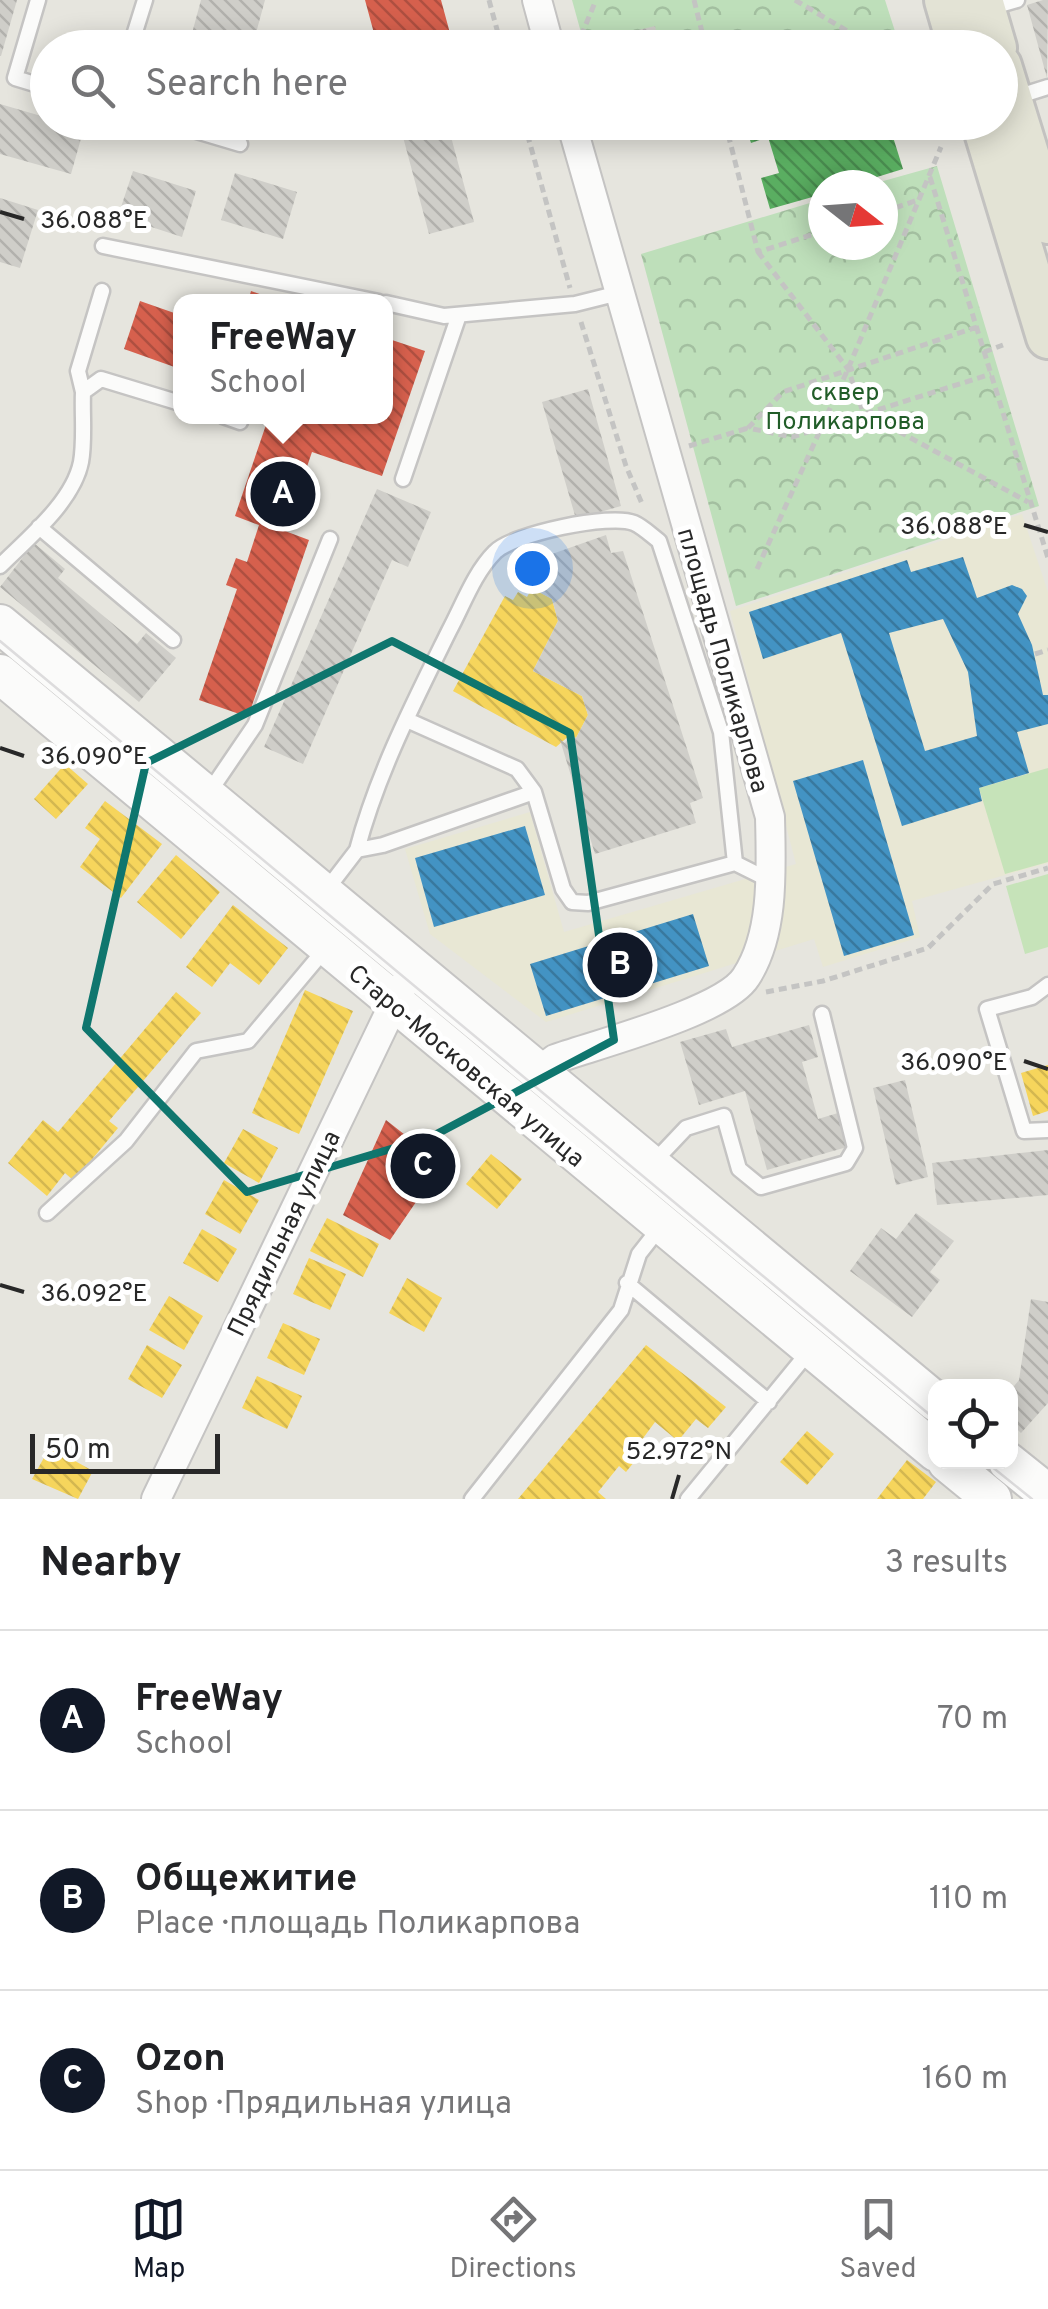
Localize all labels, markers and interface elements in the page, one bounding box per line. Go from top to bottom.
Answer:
search box [30,30,1018,140]
icon: search [65,58,120,113]
text: Search here [145,61,348,110]
north arrow [808,170,898,260]
text: 36.088°E [40,206,148,238]
popup [173,294,393,424]
text: FreeWay [209,315,357,364]
text: School [209,364,307,404]
park label: сквер Поликарпова [765,378,925,439]
pin: A [250,456,316,532]
text: 36.088°E [900,512,1008,544]
street label: площадь Поликарпова [668,525,774,797]
your location [507,543,558,594]
text: 36.090°E [40,742,148,774]
pin: B [588,928,652,1002]
street label: Старо-Московская улица [340,959,590,1176]
text: 36.090°E [900,1048,1008,1080]
street label: Прядильная улица [222,1126,349,1343]
pin: C [390,1128,456,1204]
text: 36.092°E [40,1279,148,1311]
map controls [928,1379,1018,1469]
button: locate [928,1379,1018,1469]
scale bar [30,1429,220,1474]
text: 50 m [45,1433,111,1469]
text: 52.972°N [626,1437,732,1469]
text: Nearby [40,1538,182,1591]
text: 3 results [885,1544,1008,1584]
text: FreeWay [135,1676,283,1725]
text: A [61,1700,84,1740]
text: 70 m [937,1700,1008,1740]
text: School [135,1725,233,1765]
text: Общежитие [135,1856,357,1905]
text: B [61,1880,84,1920]
text: 110 m [929,1880,1008,1920]
text: Place · площадь Поликарпова [135,1905,580,1945]
text: Ozon [135,2036,226,2085]
text: C [62,2060,83,2100]
text: 160 m [922,2060,1008,2100]
text: Shop · Прядильная улица [135,2085,512,2125]
tab: Map [131,2192,186,2288]
tab: Directions [449,2192,577,2288]
tab: Saved [840,2192,917,2288]

